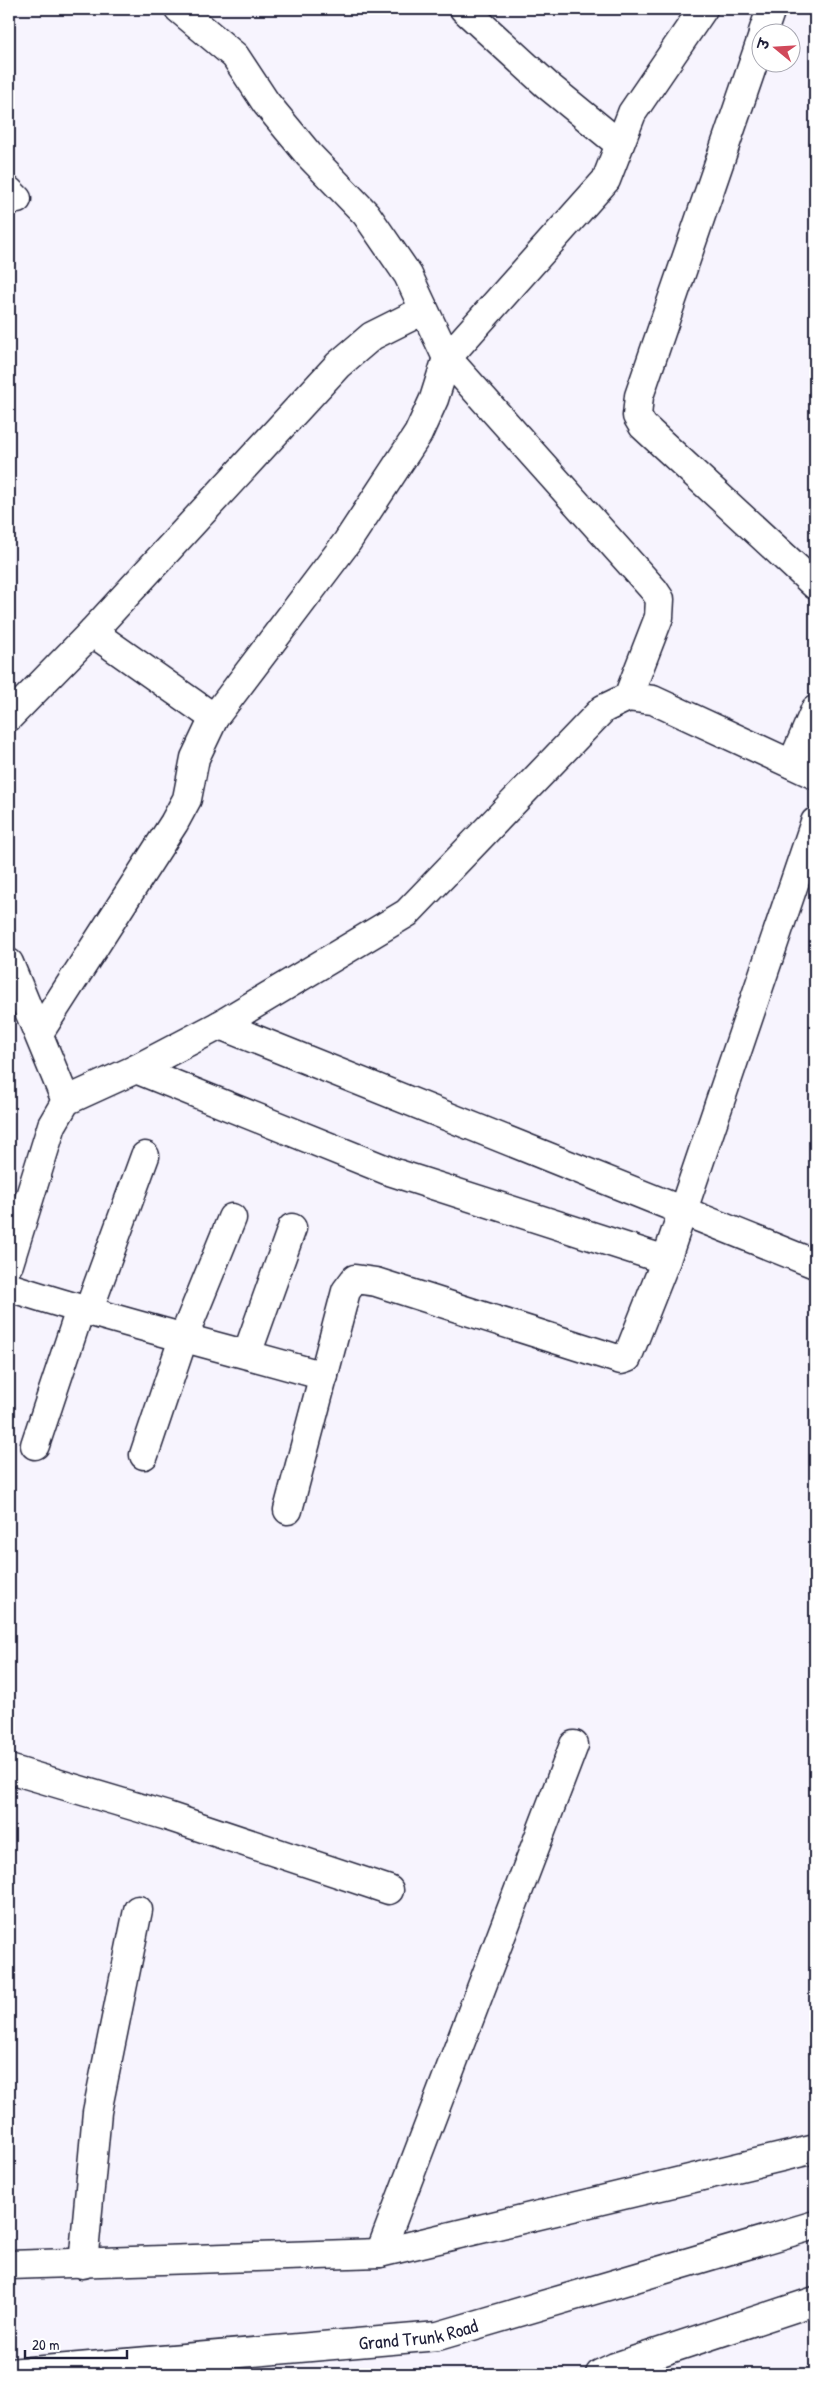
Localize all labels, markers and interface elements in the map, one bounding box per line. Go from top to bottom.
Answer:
north arrow [752,22,802,72]
text: उ [752,35,774,53]
street label: Grand Trunk Road [357,2312,481,2356]
scale bar [25,2328,128,2360]
text: 20 m [32,2334,59,2355]

